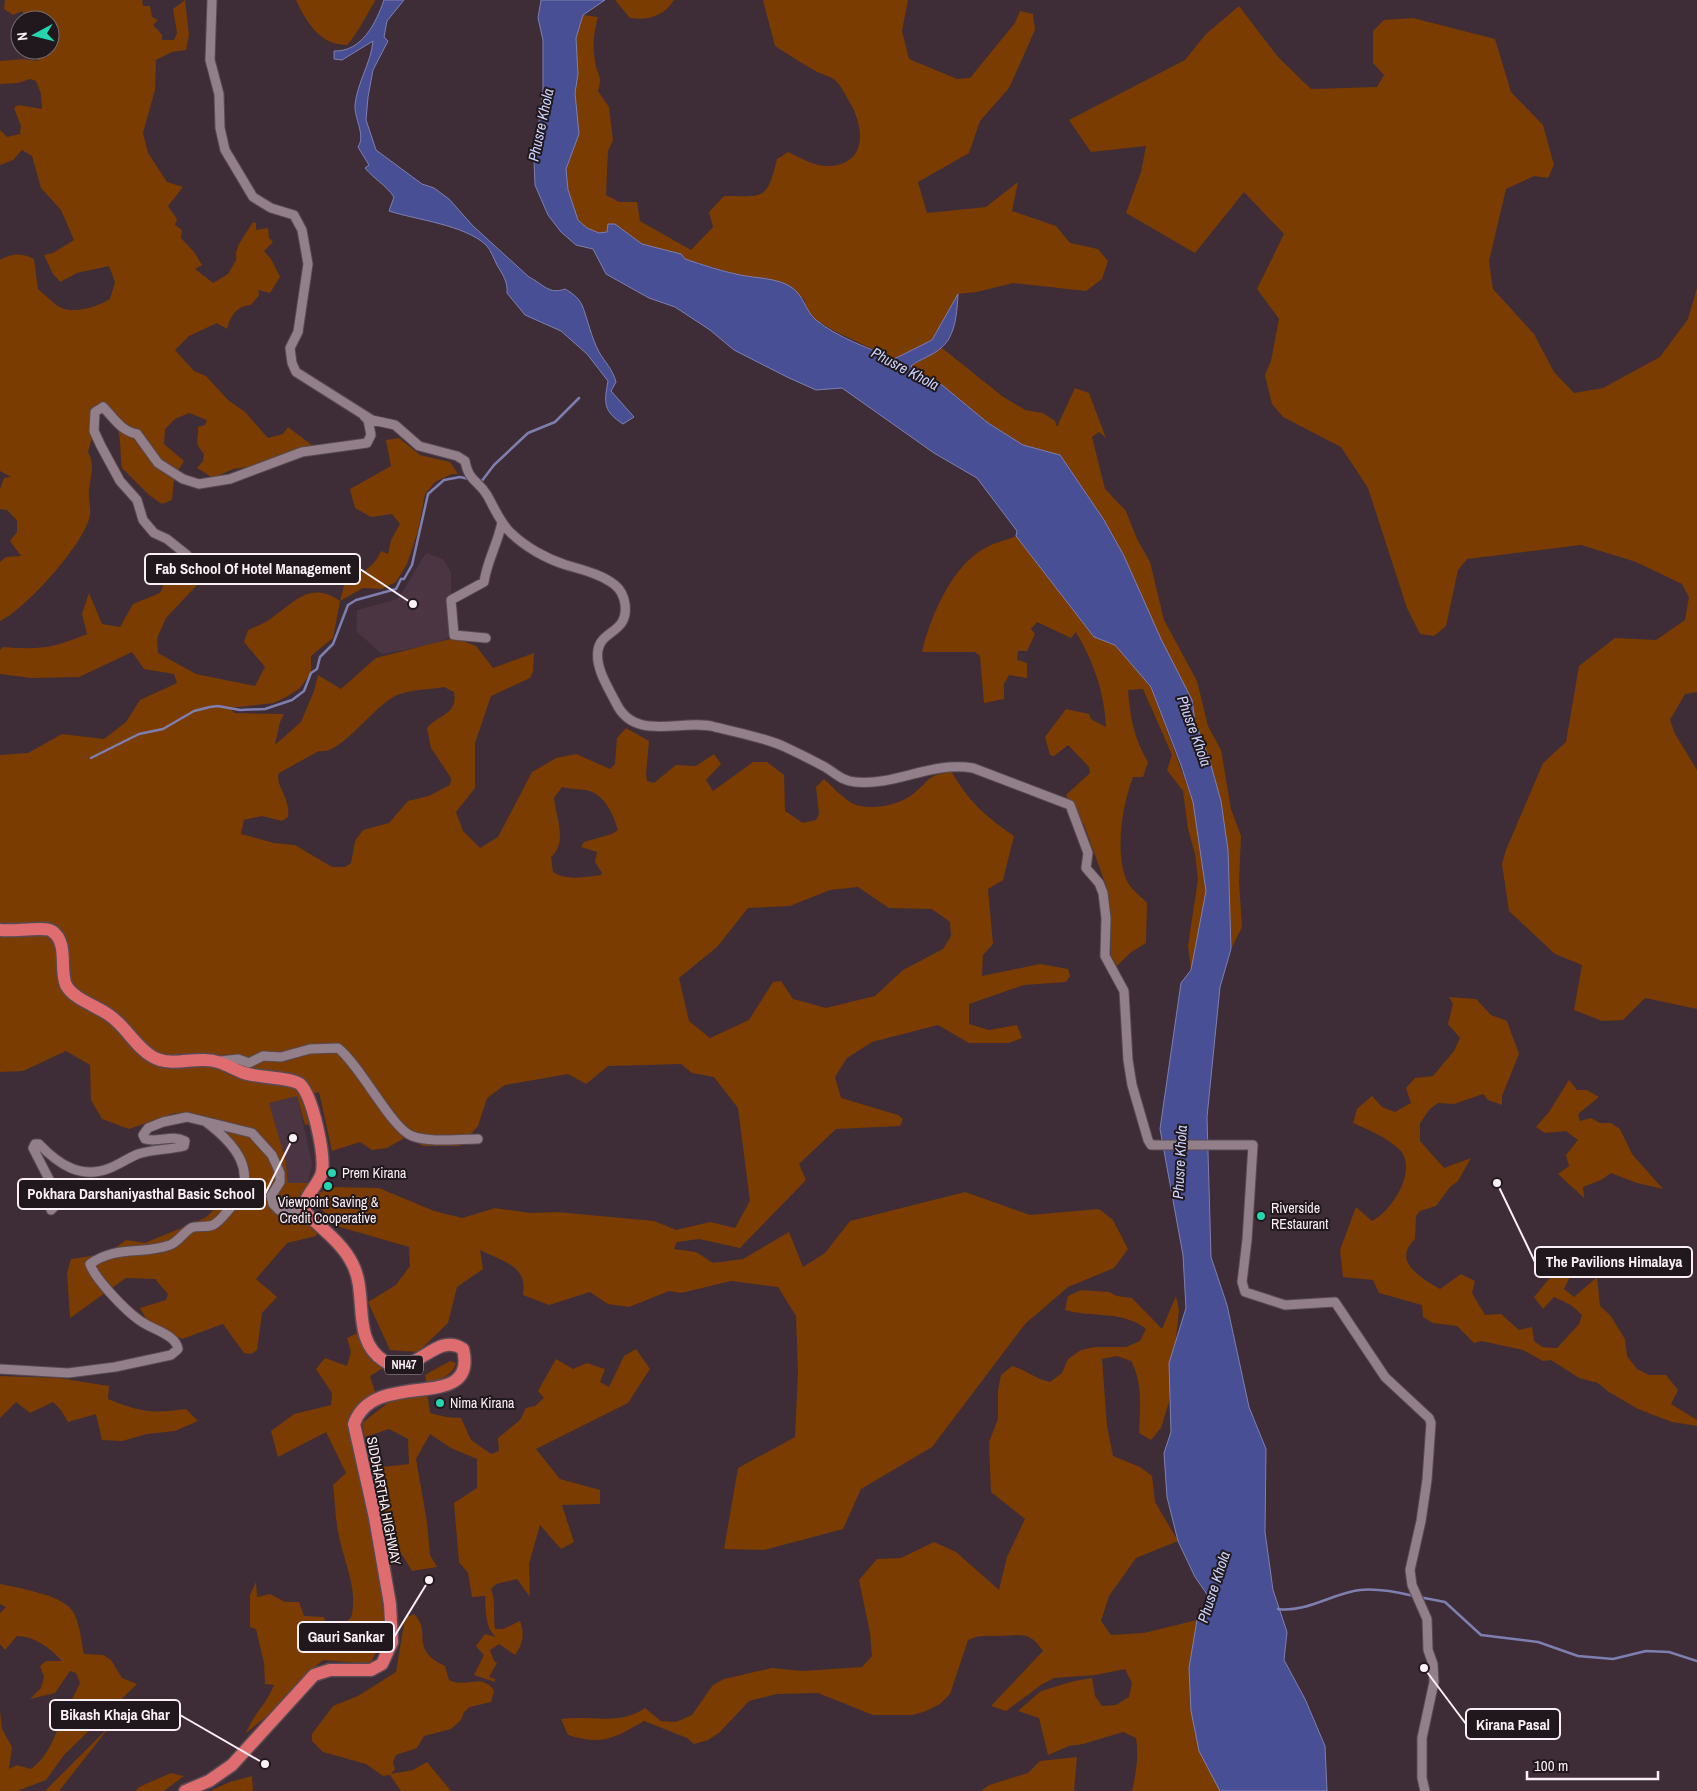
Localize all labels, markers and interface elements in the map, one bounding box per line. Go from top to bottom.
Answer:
north arrow [10,10,60,60]
text: N [13,31,32,42]
water label: Phusre Khola [523,86,558,163]
water label: Phusre Khola [868,342,943,395]
callout: Fab School Of Hotel Management [145,554,360,584]
text: Fab School Of Hotel Management [155,558,351,579]
water label: Phusre Khola [1172,693,1217,769]
water label: Phusre Khola [1167,1124,1192,1199]
place label: Prem Kirana [342,1164,407,1182]
marker: Prem Kirana [326,1167,338,1179]
callout: Pokhara Darshaniyasthal Basic School [18,1179,265,1209]
marker: Viewpoint Saving & Credit Cooperative [322,1180,334,1192]
text: Pokhara Darshaniyasthal Basic School [27,1183,255,1204]
place label: Viewpoint Saving & Credit Cooperative [278,1193,379,1227]
place label: Riverside REstaurant [1271,1199,1328,1233]
marker: Riverside REstaurant [1255,1210,1267,1222]
callout: The Pavilions Himalaya [1535,1247,1692,1277]
text: The Pavilions Himalaya [1546,1251,1683,1272]
road number: NH47 [385,1356,423,1374]
place label: Nima Kirana [450,1394,515,1412]
marker: Nima Kirana [434,1397,446,1409]
street label: SIDDHARTHA HIGHWAY [363,1435,405,1567]
water label: Phusre Khola [1192,1548,1235,1625]
callout: Gauri Sankar [298,1622,394,1652]
text: Gauri Sankar [308,1626,385,1647]
callout: Bikash Khaja Ghar [50,1700,180,1730]
text: Bikash Khaja Ghar [60,1704,170,1725]
callout: Kirana Pasal [1466,1709,1560,1739]
text: Kirana Pasal [1476,1714,1550,1735]
scale bar [1527,1748,1658,1780]
text: 100 m [1534,1755,1568,1776]

